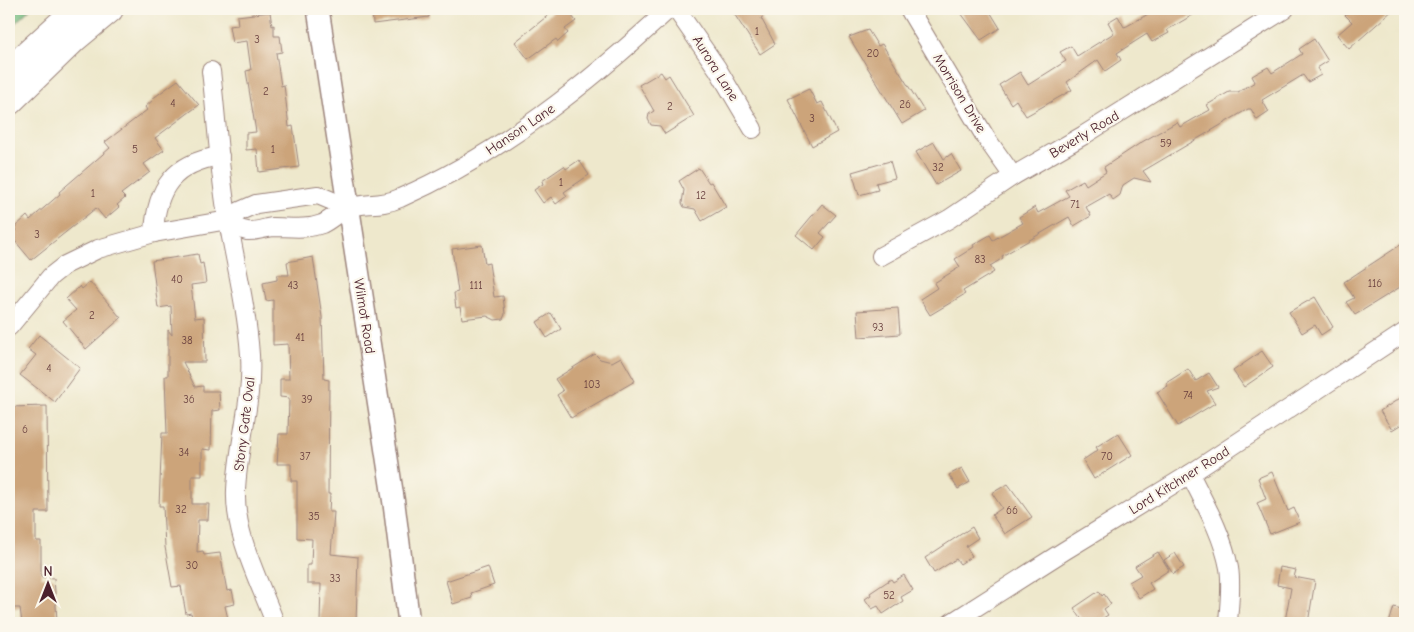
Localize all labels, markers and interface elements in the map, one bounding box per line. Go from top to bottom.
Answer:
house number: 1 [755,25,759,38]
street label: Aurora Lane [689,32,742,104]
house number: 3 [254,33,260,46]
house number: 20 [867,47,879,60]
street label: Morrison Drive [929,51,990,136]
house number: 2 [263,85,269,98]
house number: 4 [170,97,176,110]
house number: 26 [899,98,911,111]
street label: Hanson Lane [483,100,558,159]
house number: 2 [667,100,673,113]
street label: Beverly Road [1046,107,1122,162]
house number: 3 [809,112,815,125]
house number: 59 [1160,137,1172,150]
house number: 5 [132,143,138,156]
house number: 1 [271,143,275,156]
house number: 32 [932,161,944,174]
house number: 1 [559,176,563,189]
house number: 1 [91,187,95,200]
house number: 12 [696,189,706,202]
house number: 71 [1070,198,1080,211]
house number: 3 [34,228,40,241]
house number: 83 [974,253,986,266]
house number: 40 [171,273,183,286]
street label: Wilmot Road [350,277,379,355]
house number: 116 [1368,277,1382,290]
house number: 43 [288,279,298,292]
house number: 111 [469,279,483,292]
house number: 2 [89,309,95,322]
house number: 93 [872,321,884,334]
house number: 41 [295,331,305,344]
house number: 38 [181,334,193,347]
house number: 4 [46,362,52,375]
street label: Stony Gate Oval [230,376,259,472]
house number: 103 [584,378,600,391]
house number: 74 [1183,389,1193,402]
house number: 36 [183,393,195,406]
house number: 39 [301,393,313,406]
house number: 6 [22,423,28,436]
street label: Lord Kitchner Road [1126,443,1233,518]
house number: 34 [179,446,189,459]
house number: 37 [300,450,310,463]
house number: 70 [1101,450,1113,463]
house number: 32 [175,503,187,516]
house number: 66 [1006,504,1018,517]
house number: 35 [308,510,320,523]
house number: 30 [186,559,198,572]
north arrow [22,560,72,610]
text: N [43,563,53,580]
house number: 33 [329,572,341,585]
house number: 52 [883,589,895,602]

